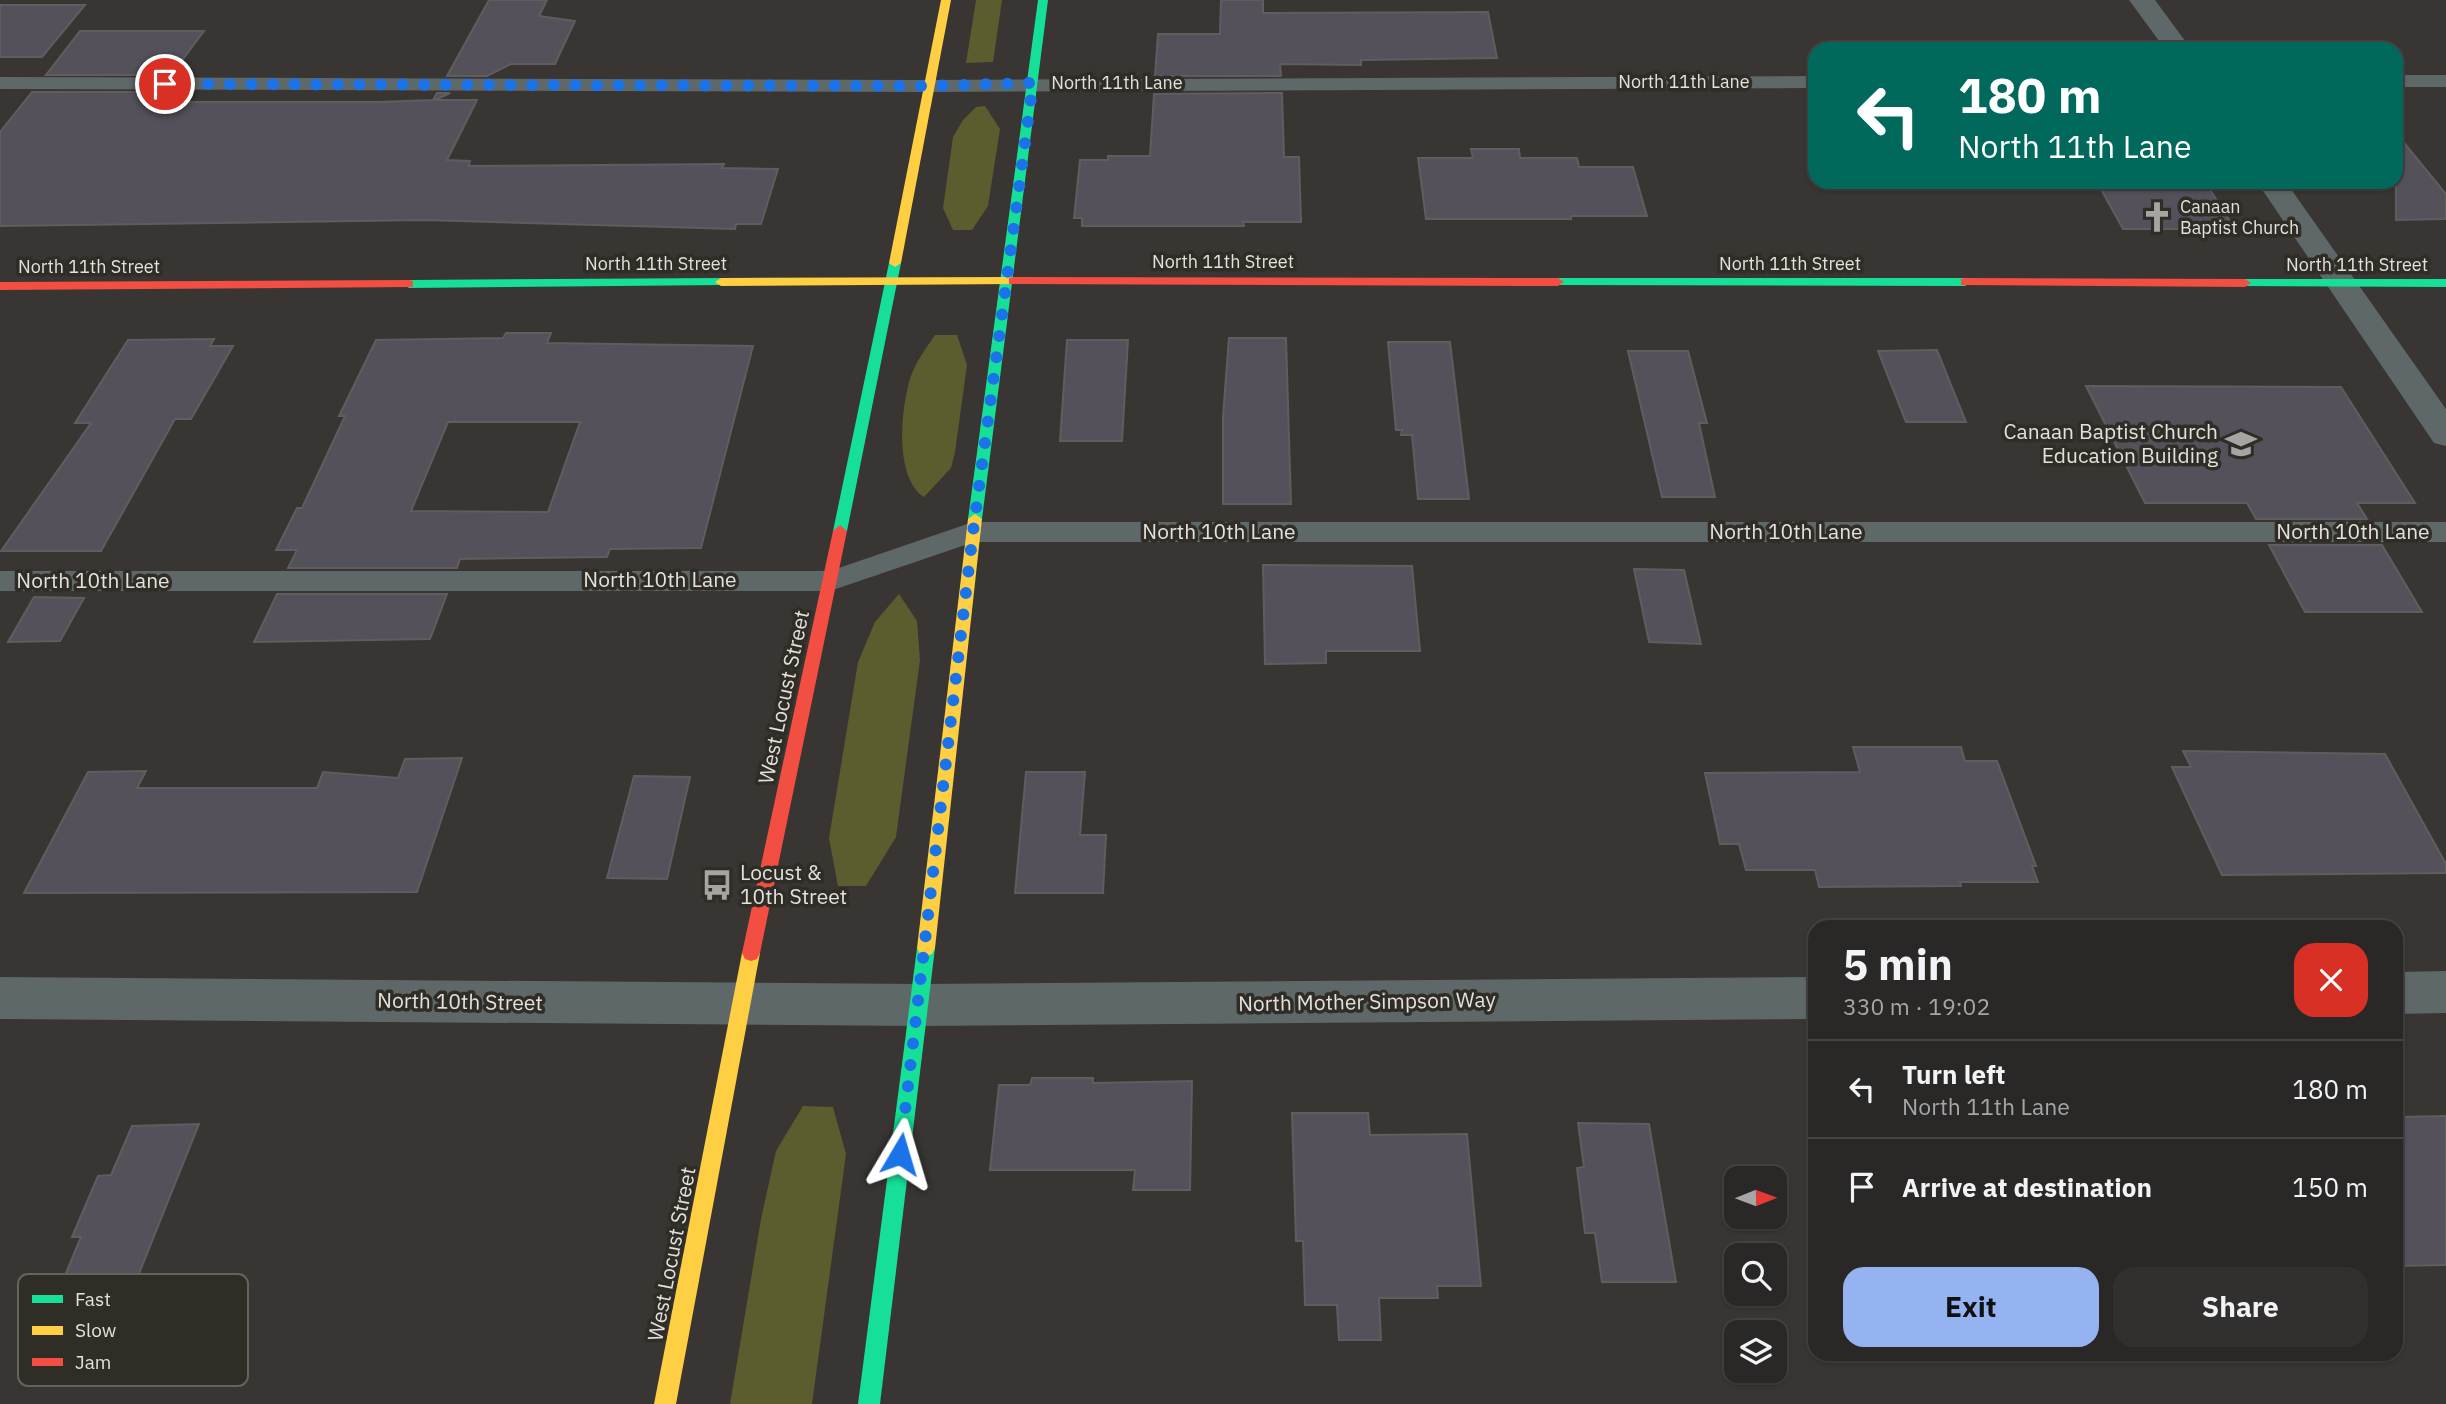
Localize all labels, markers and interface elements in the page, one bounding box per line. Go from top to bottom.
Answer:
pin [135,54,195,114]
text: 180 m [1958,63,2102,126]
icon: arrive [146,65,184,103]
street label: North 11th Lane [1618,70,1750,93]
icon: left [1843,70,1934,161]
street label: North 11th Lane [1051,71,1183,94]
text: North 11th Lane [1958,125,2192,167]
place label: Canaan Baptist Church [2180,195,2299,239]
church icon: Canaan Baptist Church [2140,200,2174,234]
street label: North 11th Street [1152,250,1294,273]
street label: North 11th Street [585,252,727,275]
street label: North 11th Street [1719,252,1861,275]
street label: North 11th Street [2286,253,2428,276]
street label: North 11th Street [18,255,160,278]
place label: Canaan Baptist Church Education Building [2004,417,2218,469]
school or university icon: Canaan Baptist Church Education Building [2224,427,2258,461]
street label: North 10th Lane [1142,517,1296,545]
street label: North 10th Lane [1709,517,1863,545]
street label: North 10th Lane [2276,517,2430,545]
street label: North 10th Lane [583,565,737,593]
street label: North 10th Lane [16,566,170,594]
street label: West Locust Street [751,607,815,786]
place label: Locust & 10th Street [740,858,847,910]
bus stop icon: Locust & 10th Street [700,868,734,902]
text: 5 min [1843,937,1953,992]
button: close [2294,943,2368,1017]
street label: North Mother Simpson Way [1238,985,1497,1017]
street label: North 10th Street [377,986,543,1016]
text: 330 m · 19:02 [1843,991,1990,1021]
text: Turn left [1902,1057,2005,1091]
icon: left [1843,1070,1881,1108]
text: 180 m [2292,1072,2368,1106]
text: North 11th Lane [1902,1091,2070,1121]
position arrow [863,1117,937,1191]
street label: West Locust Street [640,1164,702,1343]
north arrow [1724,1166,1787,1228]
map controls [1724,1166,1787,1383]
icon: arrive [1843,1168,1881,1206]
text: Arrive at destination [1902,1170,2152,1204]
text: 150 m [2292,1170,2368,1204]
button: search [1724,1243,1787,1306]
button: Exit [1843,1267,2099,1347]
button: Share [2113,1267,2368,1347]
legend [18,1274,248,1386]
text: Fast [75,1287,111,1311]
text: Slow [75,1318,116,1342]
button: layers [1724,1320,1787,1383]
text: Jam [75,1350,111,1374]

